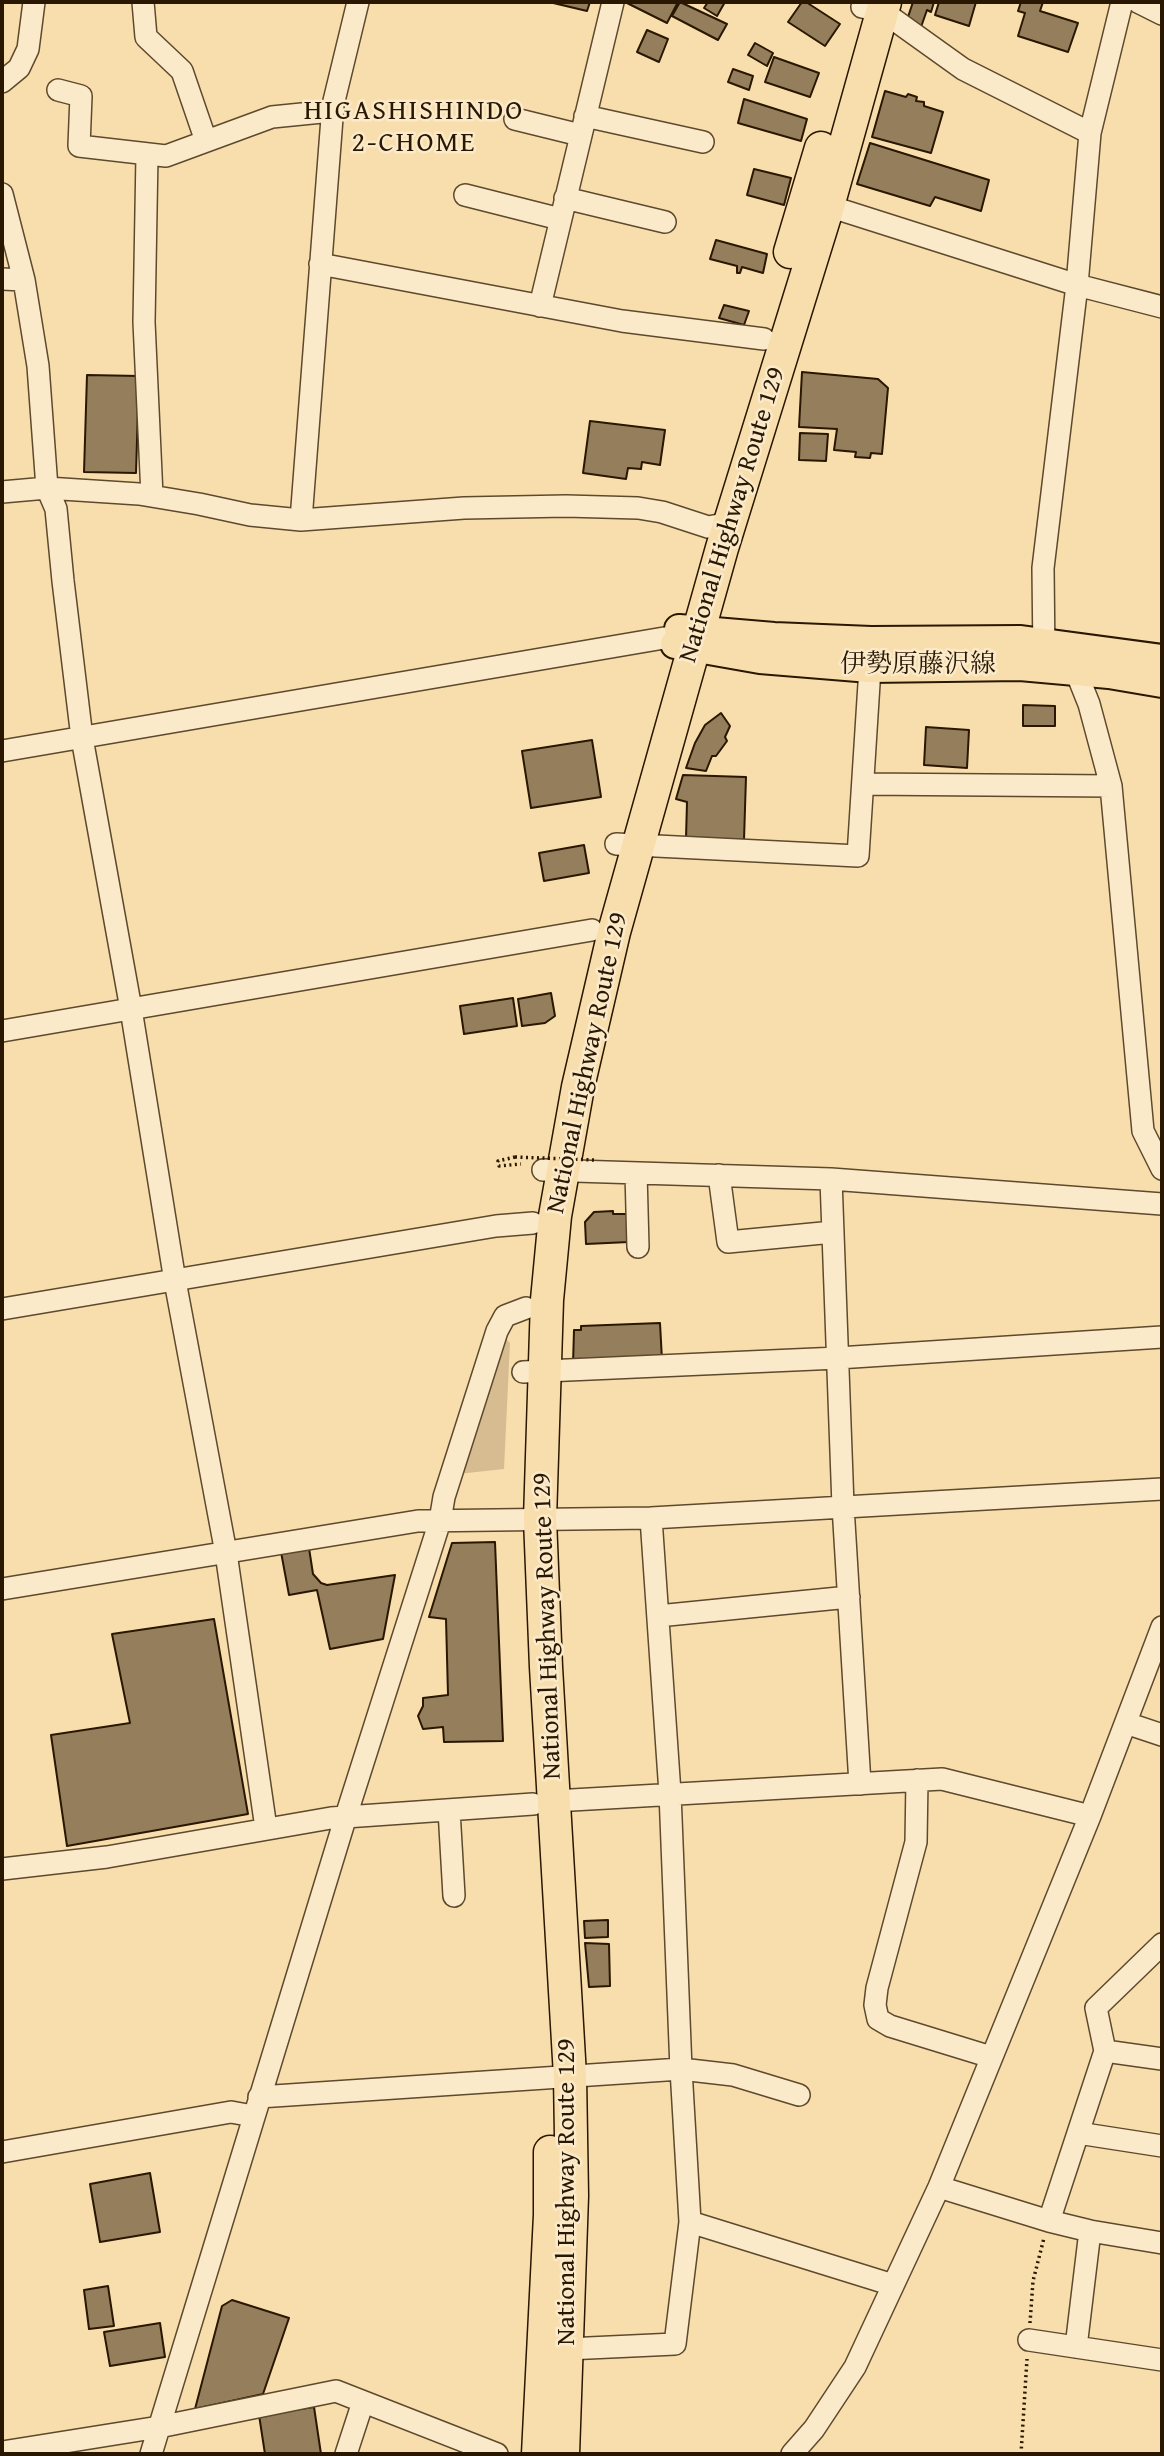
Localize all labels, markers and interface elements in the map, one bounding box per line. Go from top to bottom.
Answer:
district label: HIGASHISHINDO 2-CHOME [305,95,523,161]
street label: National Highway Route 129 [673,364,793,666]
street label: 伊勢原藤沢線 [840,649,996,681]
street label: National Highway Route 129 [541,910,635,1216]
street label: National Highway Route 129 [527,1472,569,1780]
street label: National Highway Route 129 [551,2038,583,2346]

